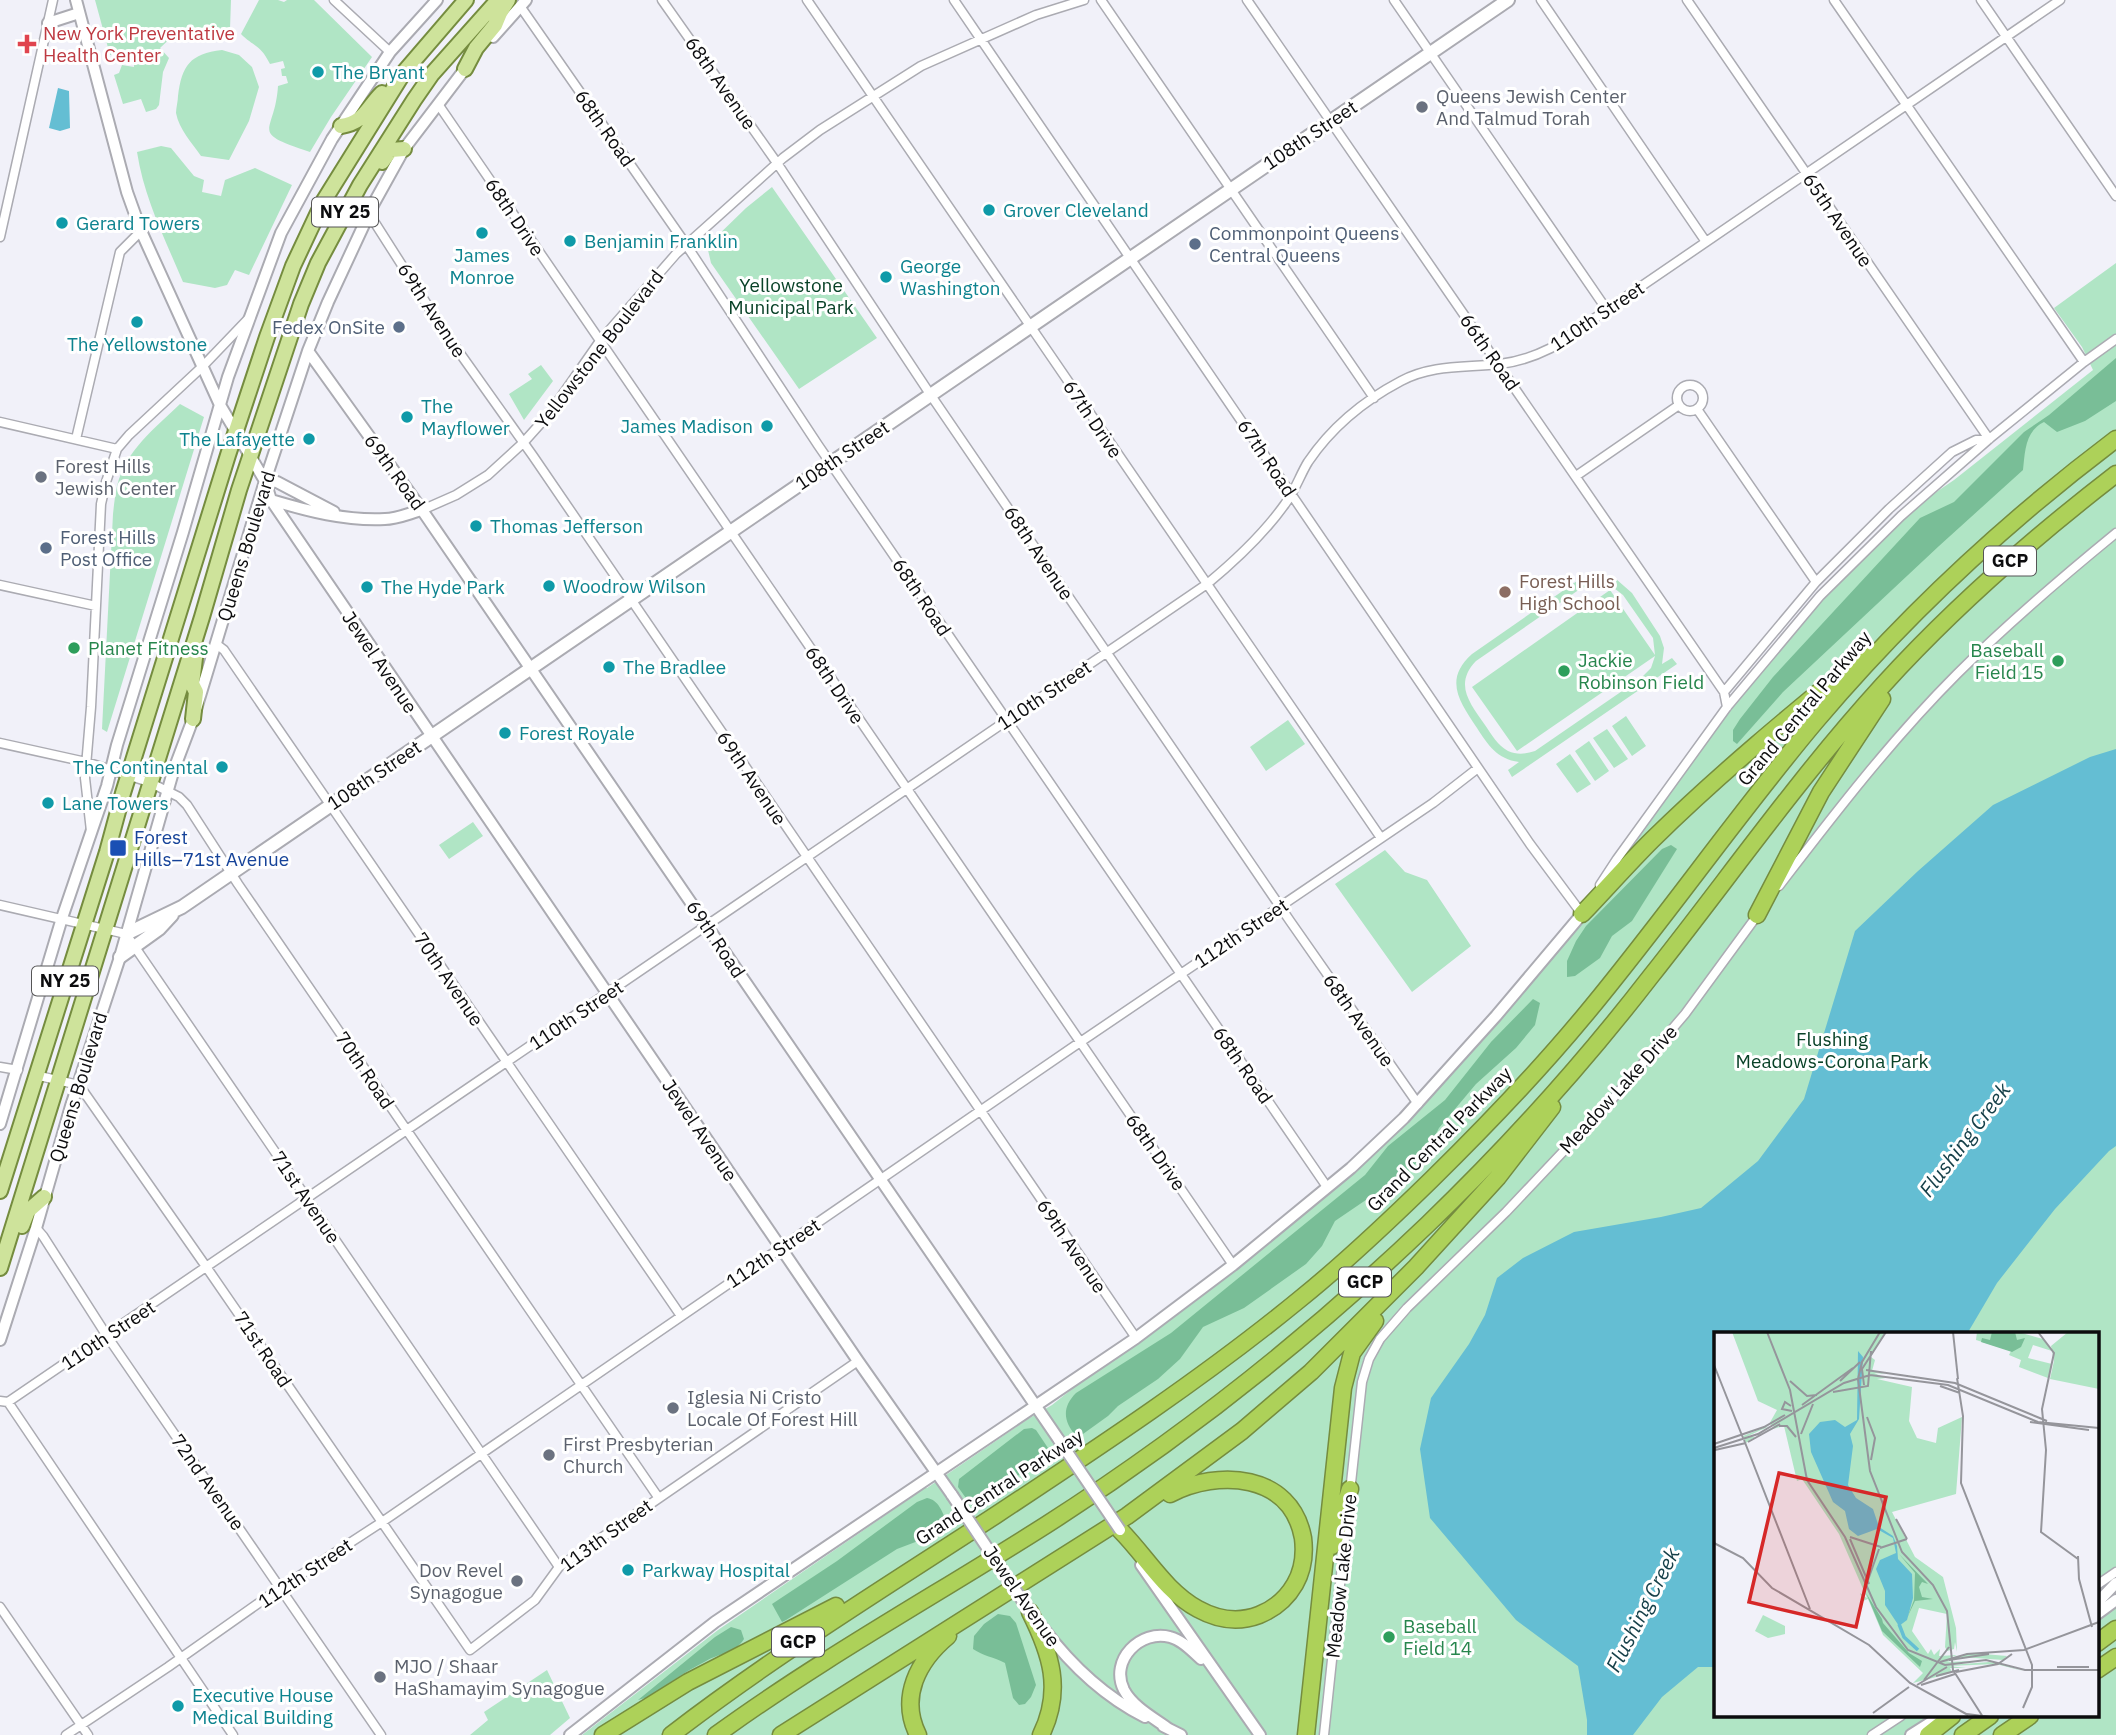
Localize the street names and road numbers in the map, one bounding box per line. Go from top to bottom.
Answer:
street label: 68th Avenue [680,32,762,134]
street label: 68th Road [570,85,640,171]
street label: 108th Street [1258,95,1362,175]
street label: 65th Avenue [1798,168,1878,272]
street label: 68th Drive [480,173,550,261]
road number: NY 25 [312,197,378,226]
street label: 69th Avenue [392,258,472,362]
street label: Yellowstone Boulevard [530,265,668,433]
street label: 110th Street [1545,276,1649,356]
street label: 66th Road [1455,309,1525,395]
street label: 67th Drive [1058,375,1128,463]
street label: 108th Street [790,415,894,495]
street label: 67th Road [1232,415,1302,501]
street label: 69th Road [359,429,431,515]
street label: Queens Boulevard [212,468,280,624]
street label: 68th Avenue [999,501,1079,605]
road number: GCP [1984,546,2036,576]
street label: 68th Road [887,554,957,640]
street label: Jewel Avenue [337,606,423,718]
street label: Grand Central Parkway [1732,625,1876,791]
street label: 68th Drive [800,641,870,729]
street label: 110th Street [992,655,1096,735]
street label: 69th Avenue [712,726,792,830]
street label: 108th Street [322,735,426,815]
street label: 112th Street [1189,893,1293,973]
street label: 69th Road [681,896,751,982]
street label: 70th Avenue [409,927,489,1031]
road number: NY 25 [32,966,98,996]
street label: 68th Avenue [1318,969,1400,1071]
street label: 110th Street [524,975,628,1055]
street label: Queens Boulevard [44,1009,112,1165]
street label: Meadow Lake Drive [1554,1020,1682,1158]
street label: 68th Road [1208,1022,1278,1108]
street label: 70th Road [330,1027,400,1113]
street label: Grand Central Parkway [1361,1061,1517,1217]
street label: Jewel Avenue [657,1074,743,1186]
street label: 68th Drive [1121,1109,1191,1195]
street label: 71st Avenue [266,1146,346,1248]
street label: 69th Avenue [1032,1194,1112,1298]
street label: 112th Street [721,1213,825,1293]
road number: GCP [1339,1268,1391,1296]
street label: 110th Street [56,1295,160,1375]
street label: 71st Road [229,1306,297,1392]
street label: Grand Central Parkway [911,1423,1088,1550]
street label: 72nd Avenue [166,1429,250,1535]
street label: 113th Street [555,1493,657,1577]
street label: Meadow Lake Drive [1320,1493,1362,1659]
street label: 112th Street [253,1533,357,1613]
street label: Jewel Avenue [978,1541,1066,1651]
road number: GCP [772,1628,824,1657]

